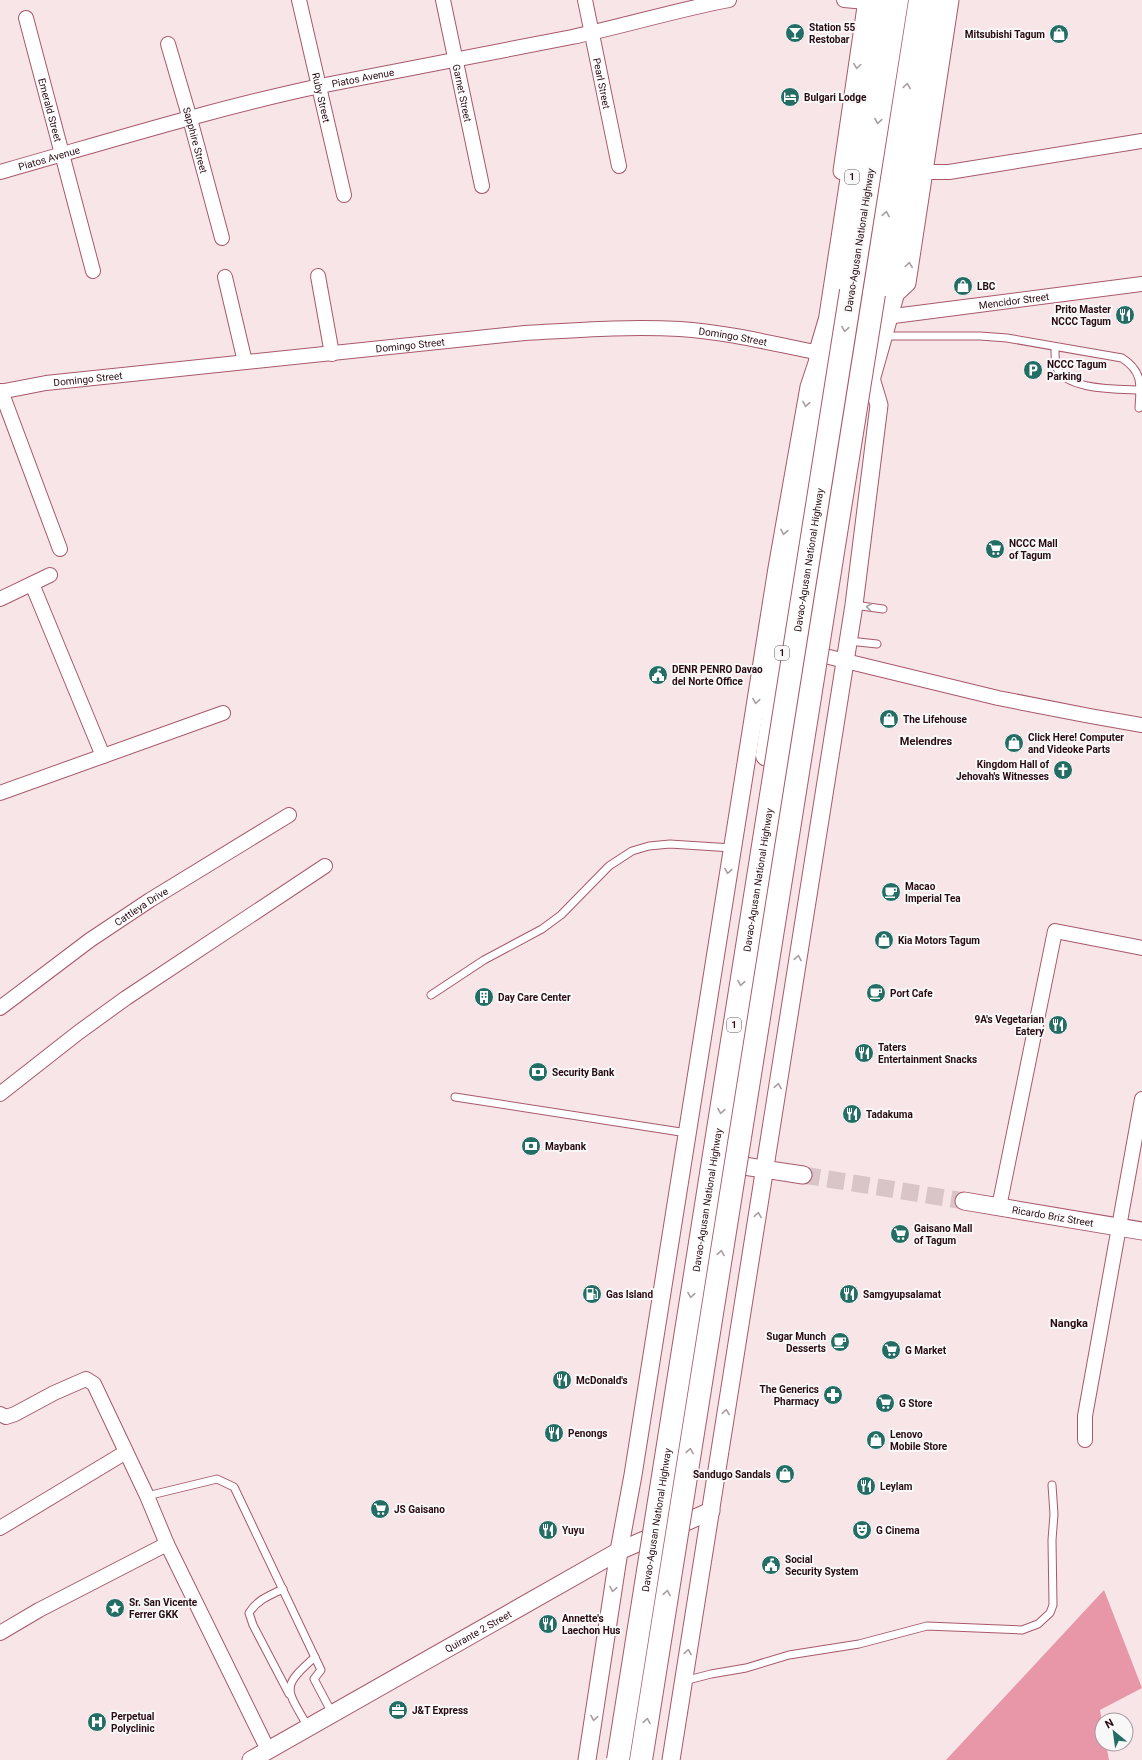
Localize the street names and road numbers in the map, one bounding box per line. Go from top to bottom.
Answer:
street label: Pearl Street [591,57,612,110]
street label: Garnet Street [451,63,473,123]
street label: Piatos Avenue [331,67,395,90]
street label: Ruby Street [310,72,332,124]
street label: Emerald Street [36,77,64,143]
street label: Sapphire Street [181,106,209,175]
street label: Piatos Avenue [17,144,81,173]
street label: Davao-Agusan National Highway [843,167,876,313]
road number: 1 [845,170,859,184]
street label: Mencidor Street [978,291,1050,311]
street label: Domingo Street [698,326,768,348]
street label: Domingo Street [375,336,445,355]
street label: Domingo Street [53,370,123,388]
street label: Davao-Agusan National Highway [792,487,826,633]
road number: 1 [775,646,789,660]
street label: Davao-Agusan National Highway [741,807,775,953]
street label: Cattleya Drive [113,885,170,928]
road number: 1 [727,1018,741,1032]
street label: Davao-Agusan National Highway [691,1127,724,1273]
street label: Ricardo Briz Street [1011,1204,1094,1229]
street label: Davao-Agusan National Highway [640,1447,673,1593]
street label: Quirante 2 Street [443,1608,513,1655]

